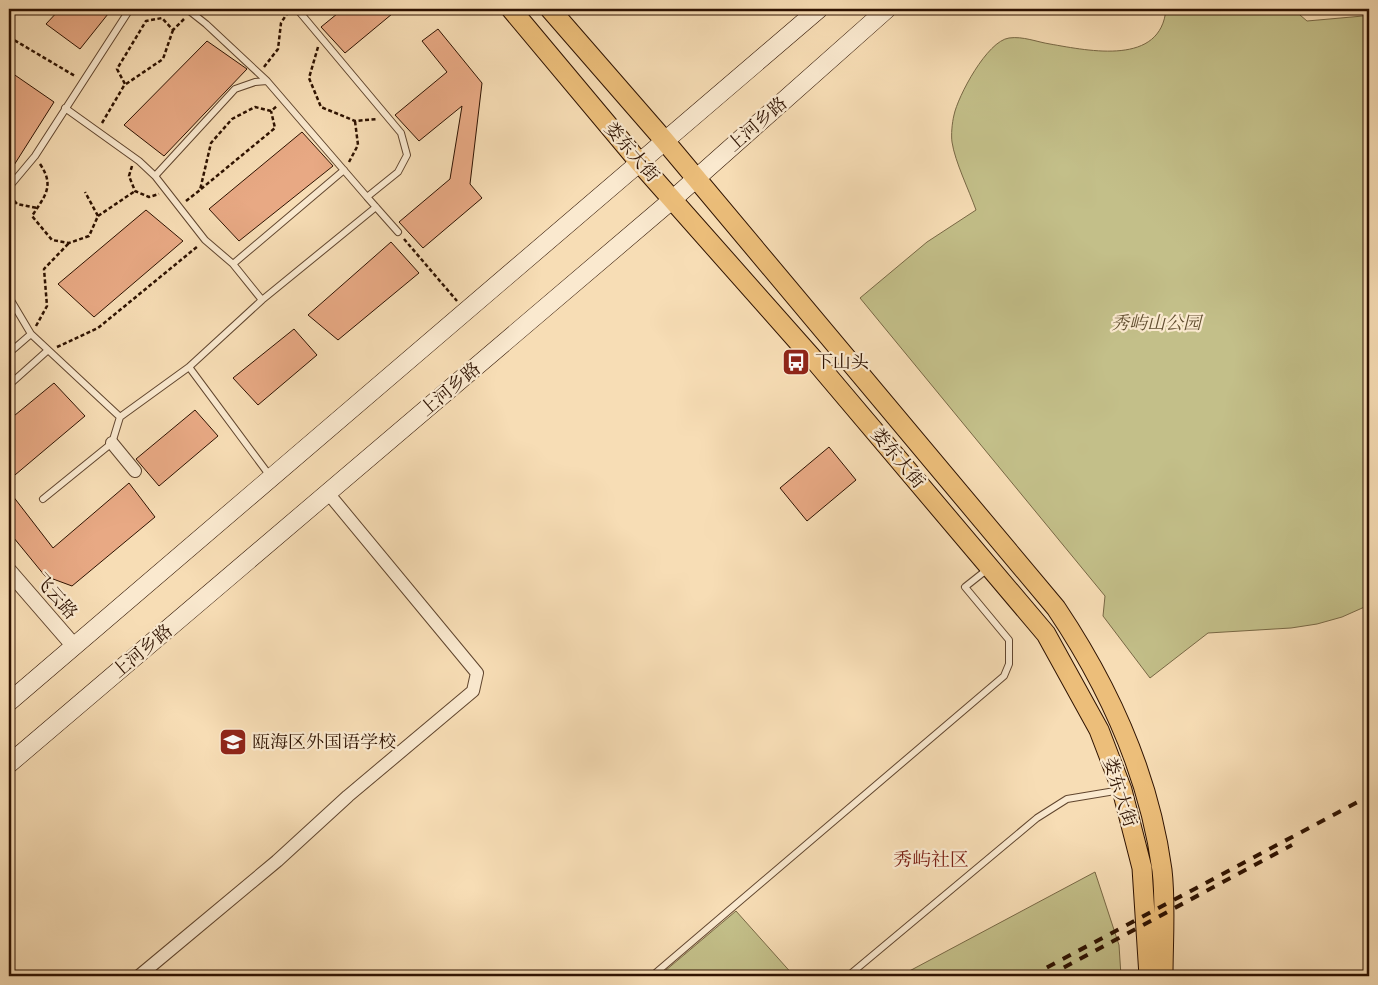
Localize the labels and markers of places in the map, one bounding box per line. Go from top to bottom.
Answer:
bus stop icon: 下山头 [781,347,811,377]
place label: 下山头 [815,351,869,373]
school or university icon: 瓯海区外国语学校 [218,727,248,757]
place label: 瓯海区外国语学校 [252,731,396,753]

